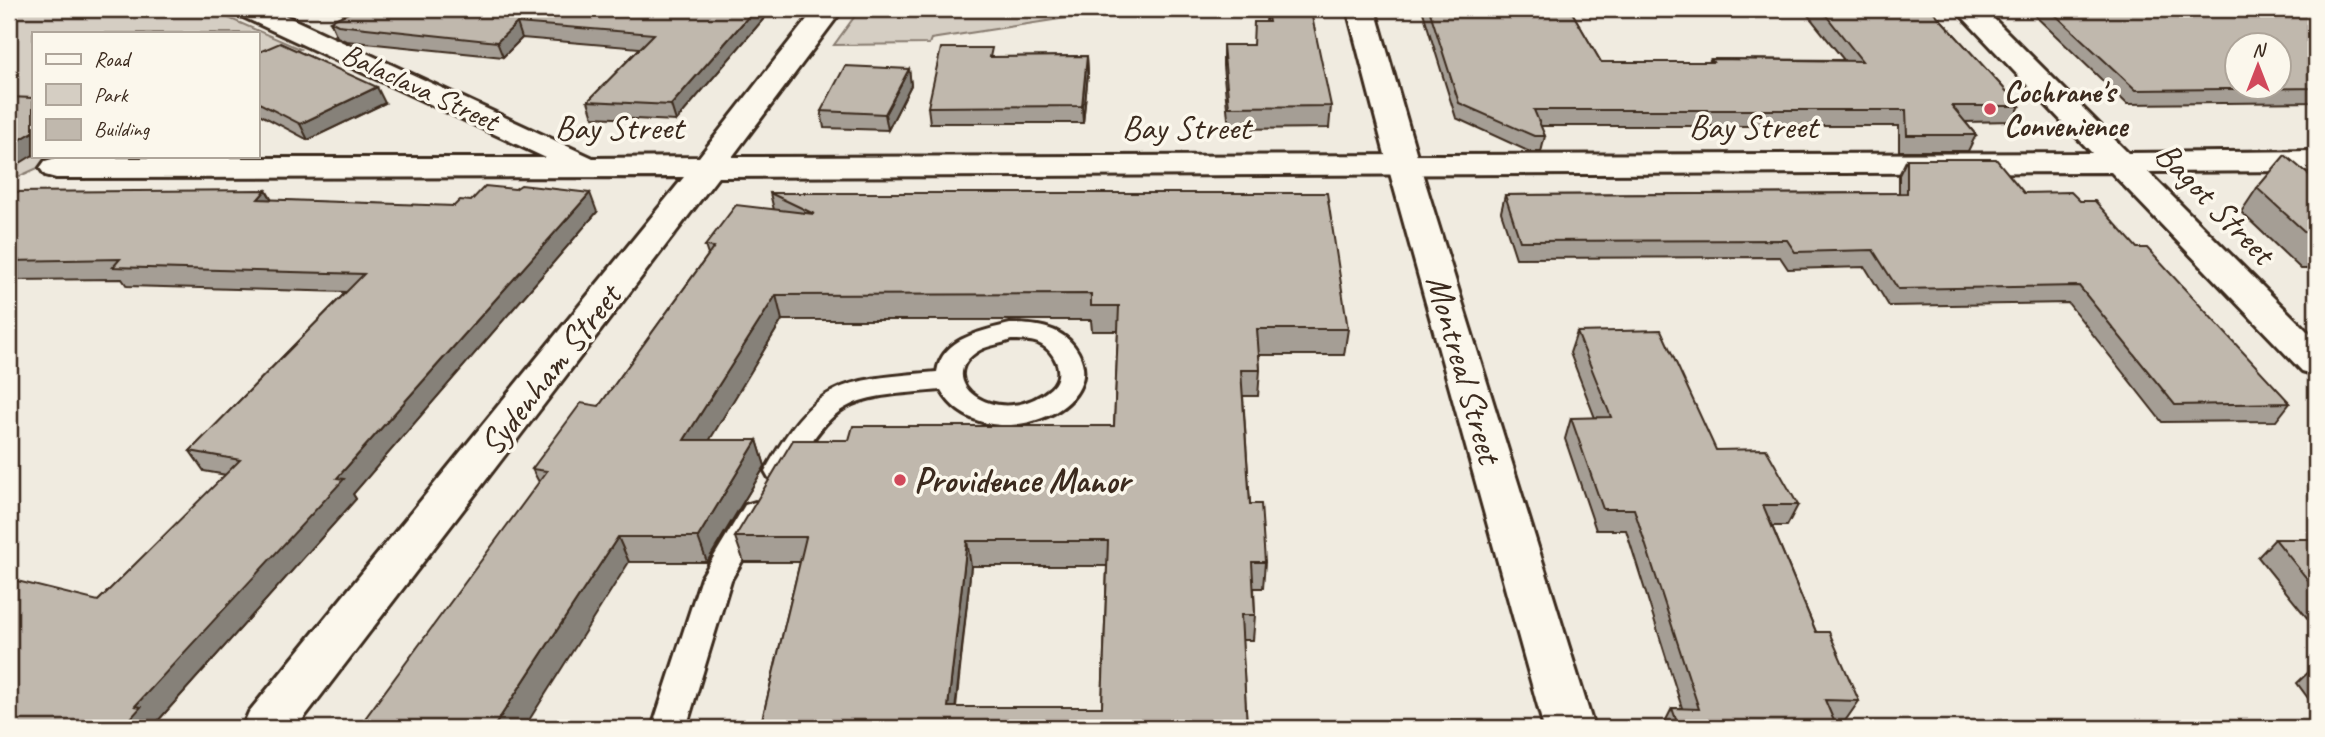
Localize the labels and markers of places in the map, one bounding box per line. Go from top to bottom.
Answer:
place label: Cochrane's Convenience [2004,73,2129,145]
marker: Cochrane's Convenience [1982,101,1998,117]
place label: Providence Manor [914,458,1133,503]
marker: Providence Manor [892,472,908,488]

